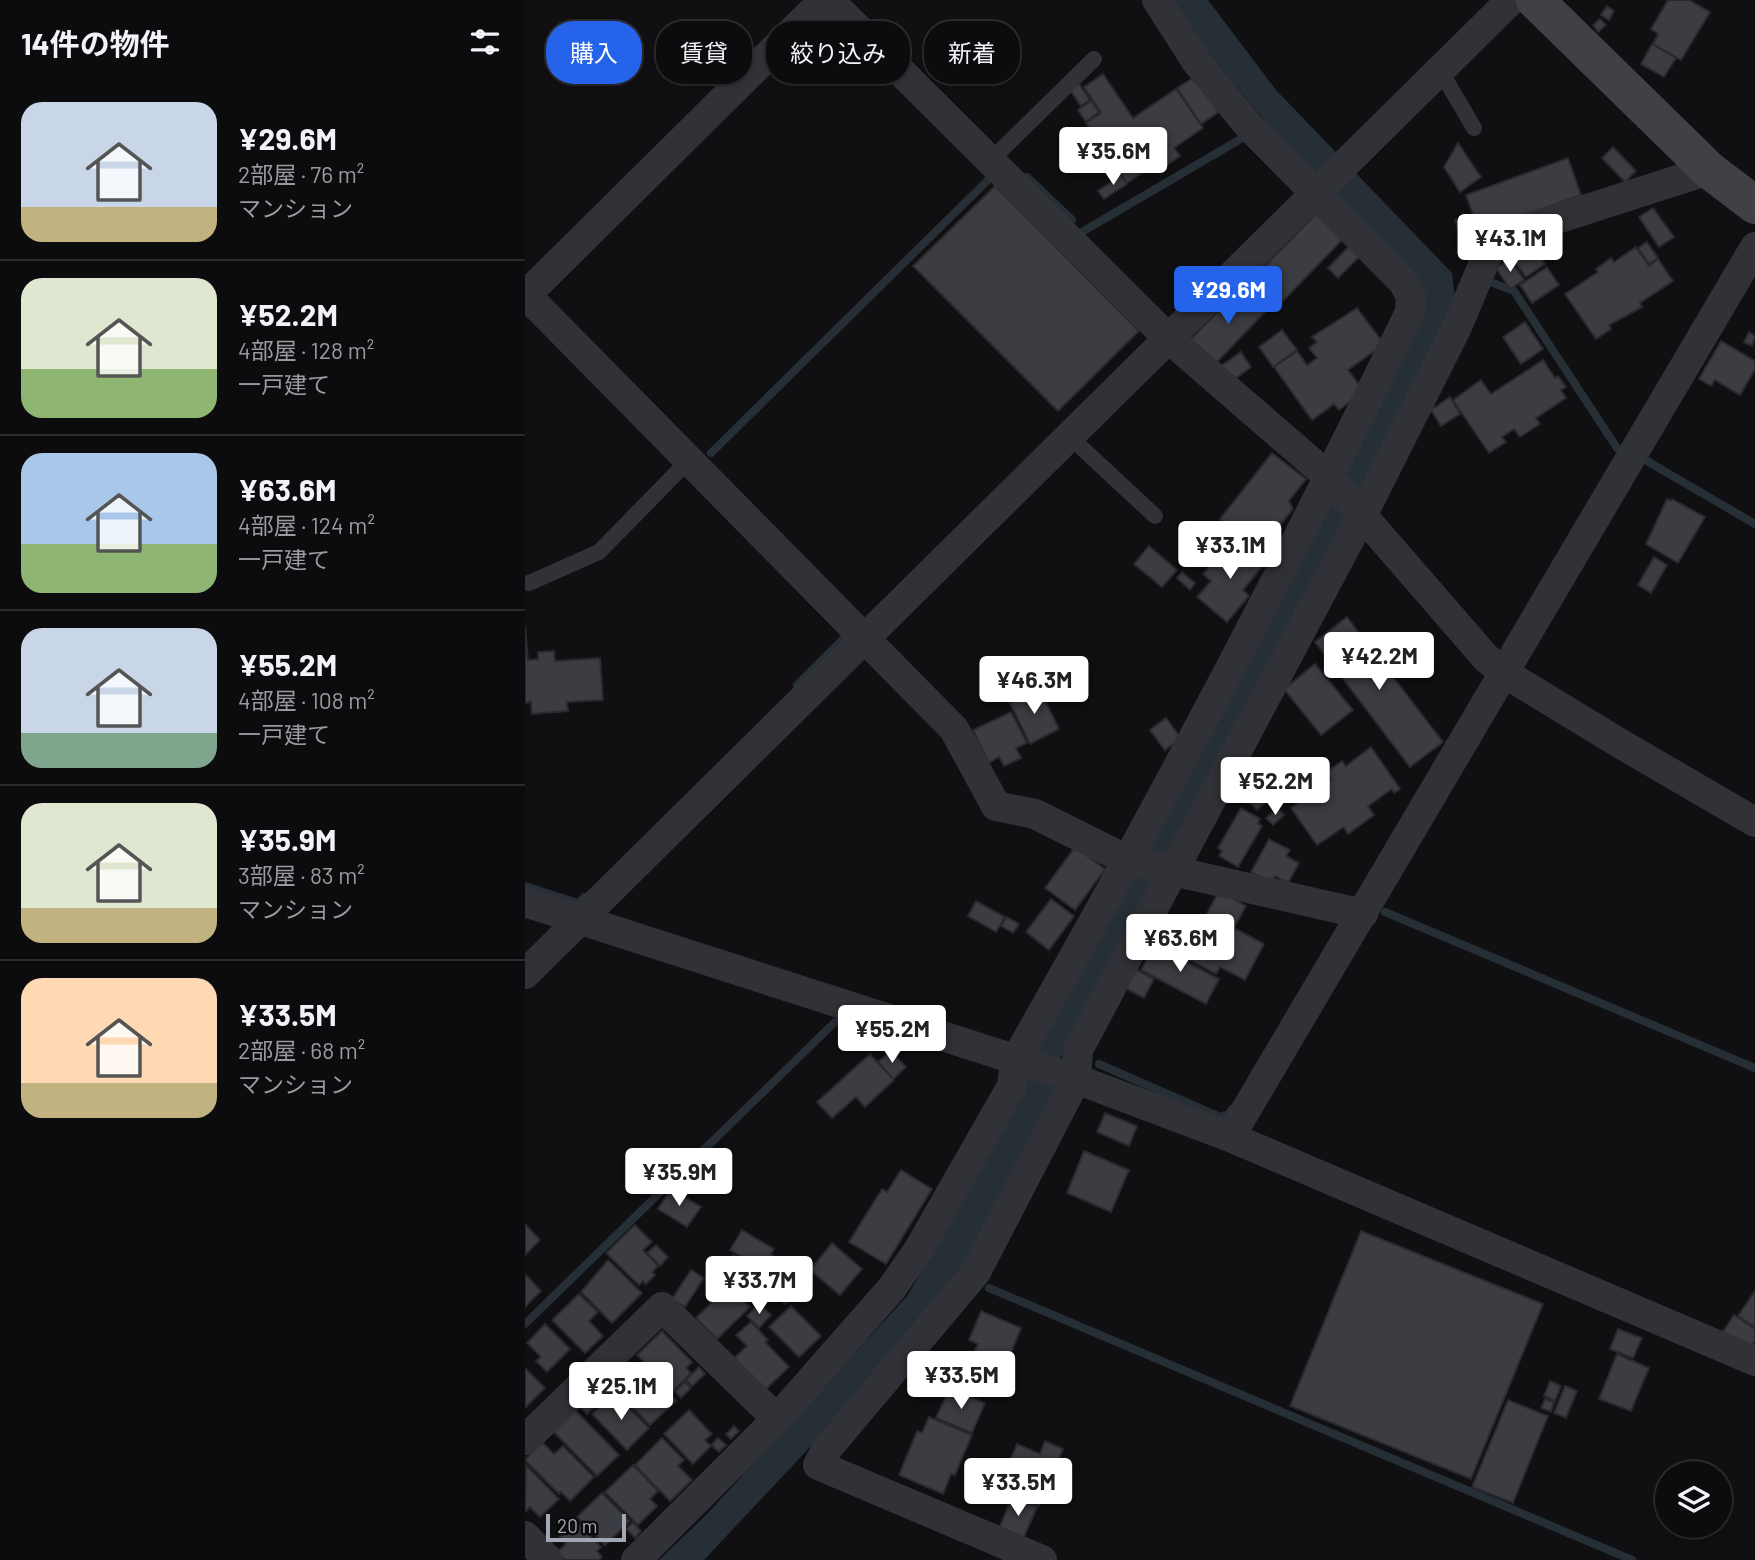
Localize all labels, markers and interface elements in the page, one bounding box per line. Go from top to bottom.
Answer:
chip: 購入 [546,21,642,84]
chip: 賃貸 [656,21,752,84]
chip: 絞り込み [766,21,910,84]
chip: 新着 [924,21,1020,84]
icon: filters [466,23,504,61]
text: 14件の物件 [21,25,170,61]
text: ¥29.6M [238,120,337,156]
pin: ¥35.6M [1056,128,1170,187]
icon: home [77,130,161,214]
text: ¥35.6M [1075,136,1151,164]
text: 2部屋 · 76 m² [238,160,364,188]
text: マンション [238,194,353,222]
pin: ¥43.1M [1453,215,1567,274]
text: ¥43.1M [1474,223,1546,251]
pin: ¥29.6M [1171,266,1285,326]
text: ¥29.6M [1190,275,1266,303]
text: ¥52.2M [238,296,338,332]
icon: home [77,306,161,390]
text: 4部屋 · 128 m² [238,336,374,364]
text: 一戸建て [238,370,330,398]
text: ¥63.6M [238,471,337,507]
icon: home [77,481,161,565]
text: 4部屋 · 124 m² [238,511,375,539]
pin: ¥33.1M [1173,522,1287,581]
text: ¥33.1M [1194,530,1266,558]
text: 一戸建て [238,545,330,573]
pin: ¥42.2M [1322,632,1436,692]
text: ¥42.2M [1340,641,1418,669]
text: ¥55.2M [238,646,337,682]
icon: home [77,656,161,740]
pin: ¥46.3M [977,656,1091,716]
text: ¥46.3M [995,665,1073,693]
text: 4部屋 · 108 m² [238,686,375,714]
text: 一戸建て [238,720,330,748]
pin: ¥52.2M [1218,758,1332,817]
text: ¥52.2M [1237,766,1313,794]
text: ¥35.9M [238,821,336,857]
icon: home [77,831,161,915]
text: 3部屋 · 83 m² [238,861,365,889]
text: マンション [238,895,353,923]
pin: ¥63.6M [1123,914,1237,974]
text: ¥63.6M [1142,923,1218,951]
text: ¥33.5M [238,996,337,1032]
icon: home [77,1006,161,1090]
pin: ¥55.2M [835,1006,949,1065]
text: ¥55.2M [854,1014,930,1042]
text: 2部屋 · 68 m² [238,1036,365,1064]
text: マンション [238,1070,353,1098]
pin: ¥35.9M [622,1148,736,1208]
text: ¥35.9M [641,1157,717,1185]
pin: ¥33.7M [702,1256,816,1316]
text: ¥33.7M [722,1265,796,1293]
pin: ¥33.5M [904,1352,1018,1411]
text: ¥33.5M [923,1360,999,1388]
pin: ¥25.1M [564,1362,678,1422]
text: ¥25.1M [585,1371,657,1399]
pin: ¥33.5M [961,1458,1075,1518]
map controls [1655,1461,1732,1538]
button: layers [1655,1461,1732,1538]
text: ¥33.5M [980,1467,1056,1495]
scale bar [546,1511,627,1543]
text: 20 m [557,1514,597,1537]

